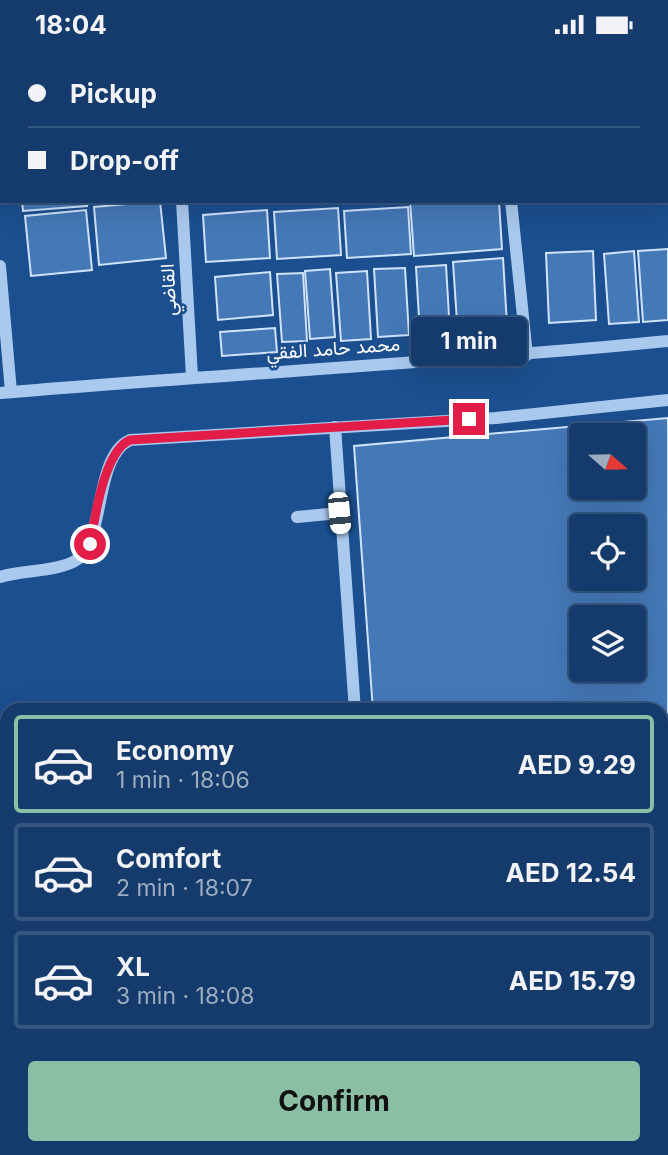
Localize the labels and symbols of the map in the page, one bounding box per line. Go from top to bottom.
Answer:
street label: القاضي [156,263,185,317]
callout: 1 min [411,317,527,367]
street label: محمد حامد الفقي [265,332,401,369]
route end [453,403,485,435]
north arrow [569,423,646,501]
car [327,491,352,535]
route start [74,528,106,560]

